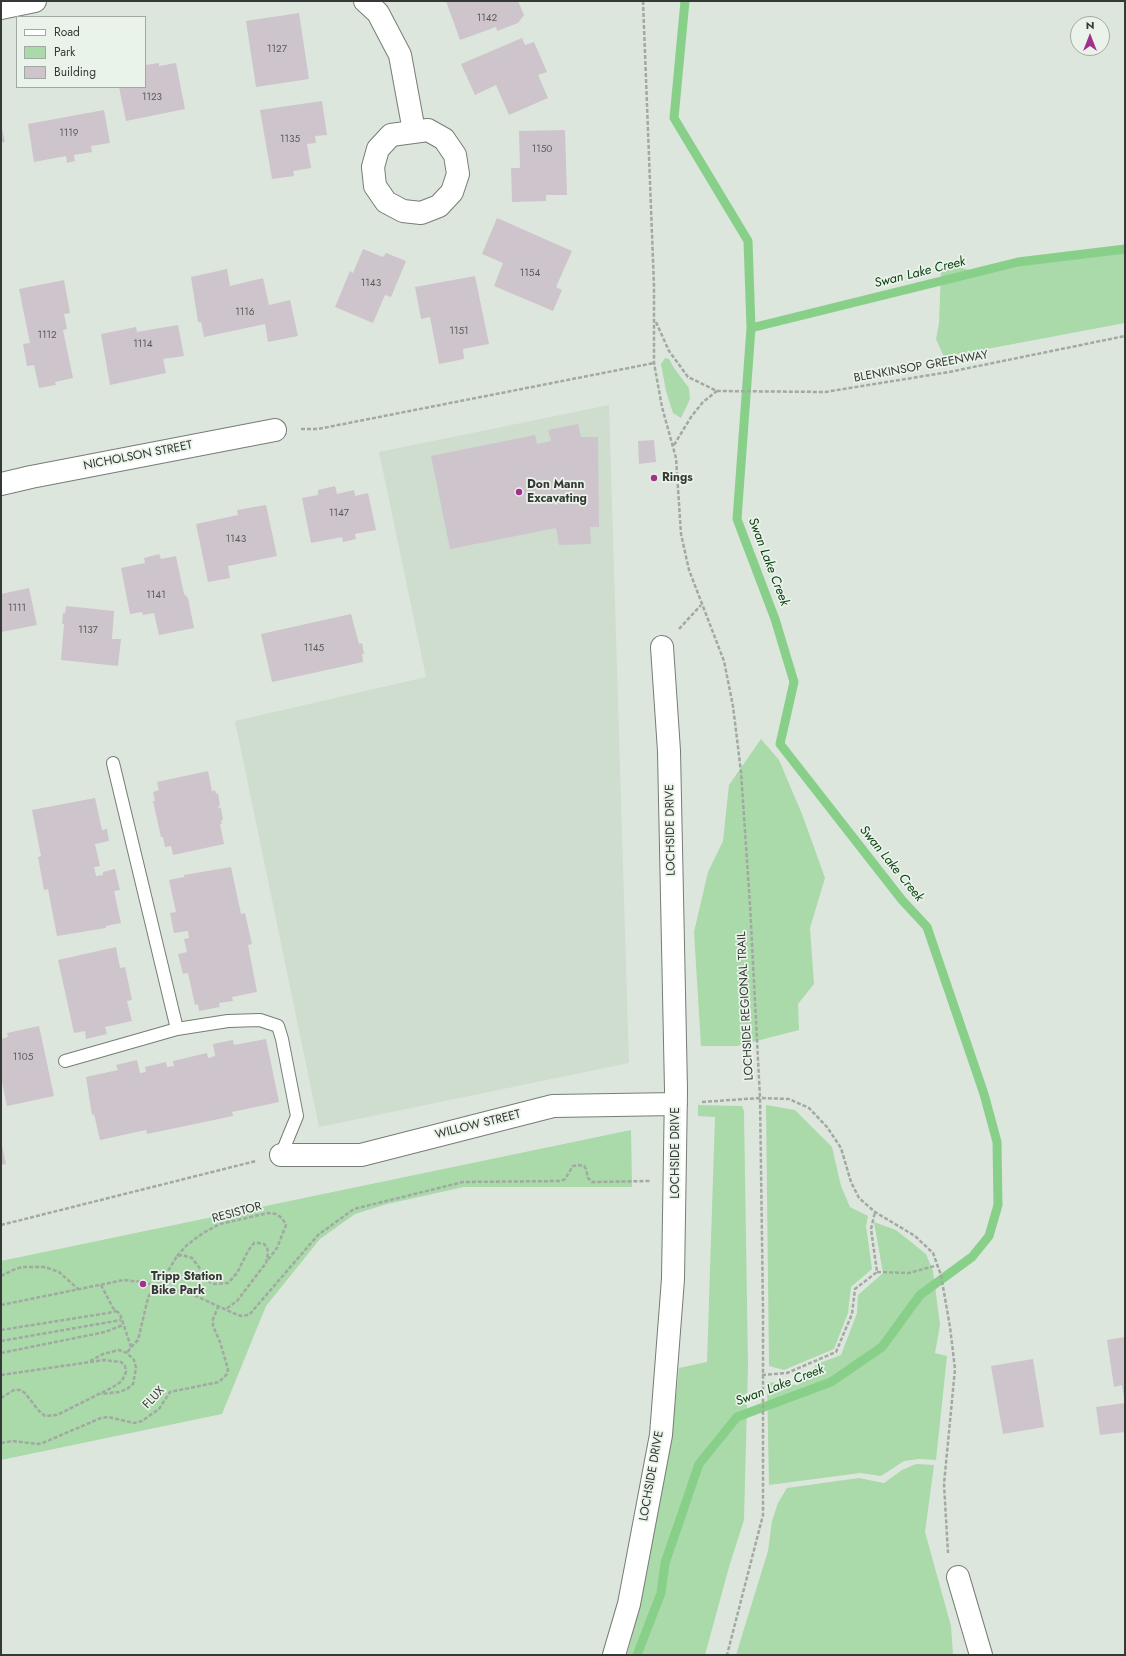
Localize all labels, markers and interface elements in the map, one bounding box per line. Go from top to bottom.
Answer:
house number: 1142 [477,13,497,25]
legend [16,16,146,88]
north arrow [1070,16,1110,56]
text: N [1086,17,1094,33]
text: Road [54,23,80,41]
text: Park [54,43,75,61]
house number: 1127 [267,44,287,56]
text: Building [54,63,96,81]
house number: 1123 [142,92,162,104]
house number: 1119 [59,128,79,140]
house number: 1135 [280,134,300,146]
house number: 1150 [532,144,552,156]
water label: Swan Lake Creek [873,254,967,292]
house number: 1154 [520,268,540,280]
house number: 1143 [361,278,381,290]
house number: 1116 [235,307,255,319]
house number: 1151 [449,326,469,338]
house number: 1112 [37,330,57,342]
house number: 1114 [133,339,153,351]
street label: BLENKINSOP GREENWAY [853,348,989,386]
street label: NICHOLSON STREET [82,438,194,474]
place label: Rings [662,471,693,485]
marker: Rings [649,473,659,483]
place label: Don Mann Excavating [527,478,587,506]
marker: Don Mann Excavating [514,487,524,497]
house number: 1147 [329,508,349,520]
water label: Swan Lake Creek [744,516,792,608]
house number: 1143 [226,534,246,546]
house number: 1141 [146,590,166,602]
house number: 1111 [8,603,26,615]
house number: 1137 [78,625,98,637]
house number: 1145 [304,643,324,655]
street label: LOCHSIDE DRIVE [663,784,679,876]
water label: Swan Lake Creek [856,823,926,905]
street label: LOCHSIDE REGIONAL TRAIL [735,931,757,1081]
house number: 1105 [13,1052,33,1064]
street label: WILLOW STREET [434,1107,522,1143]
street label: LOCHSIDE DRIVE [669,1107,683,1199]
street label: RESISTOR [211,1199,263,1227]
place label: Tripp Station Bike Park [151,1270,222,1298]
marker: Tripp Station Bike Park [138,1279,148,1289]
water label: Swan Lake Creek [734,1362,826,1410]
street label: FLUX [140,1384,168,1412]
street label: LOCHSIDE DRIVE [637,1430,667,1522]

